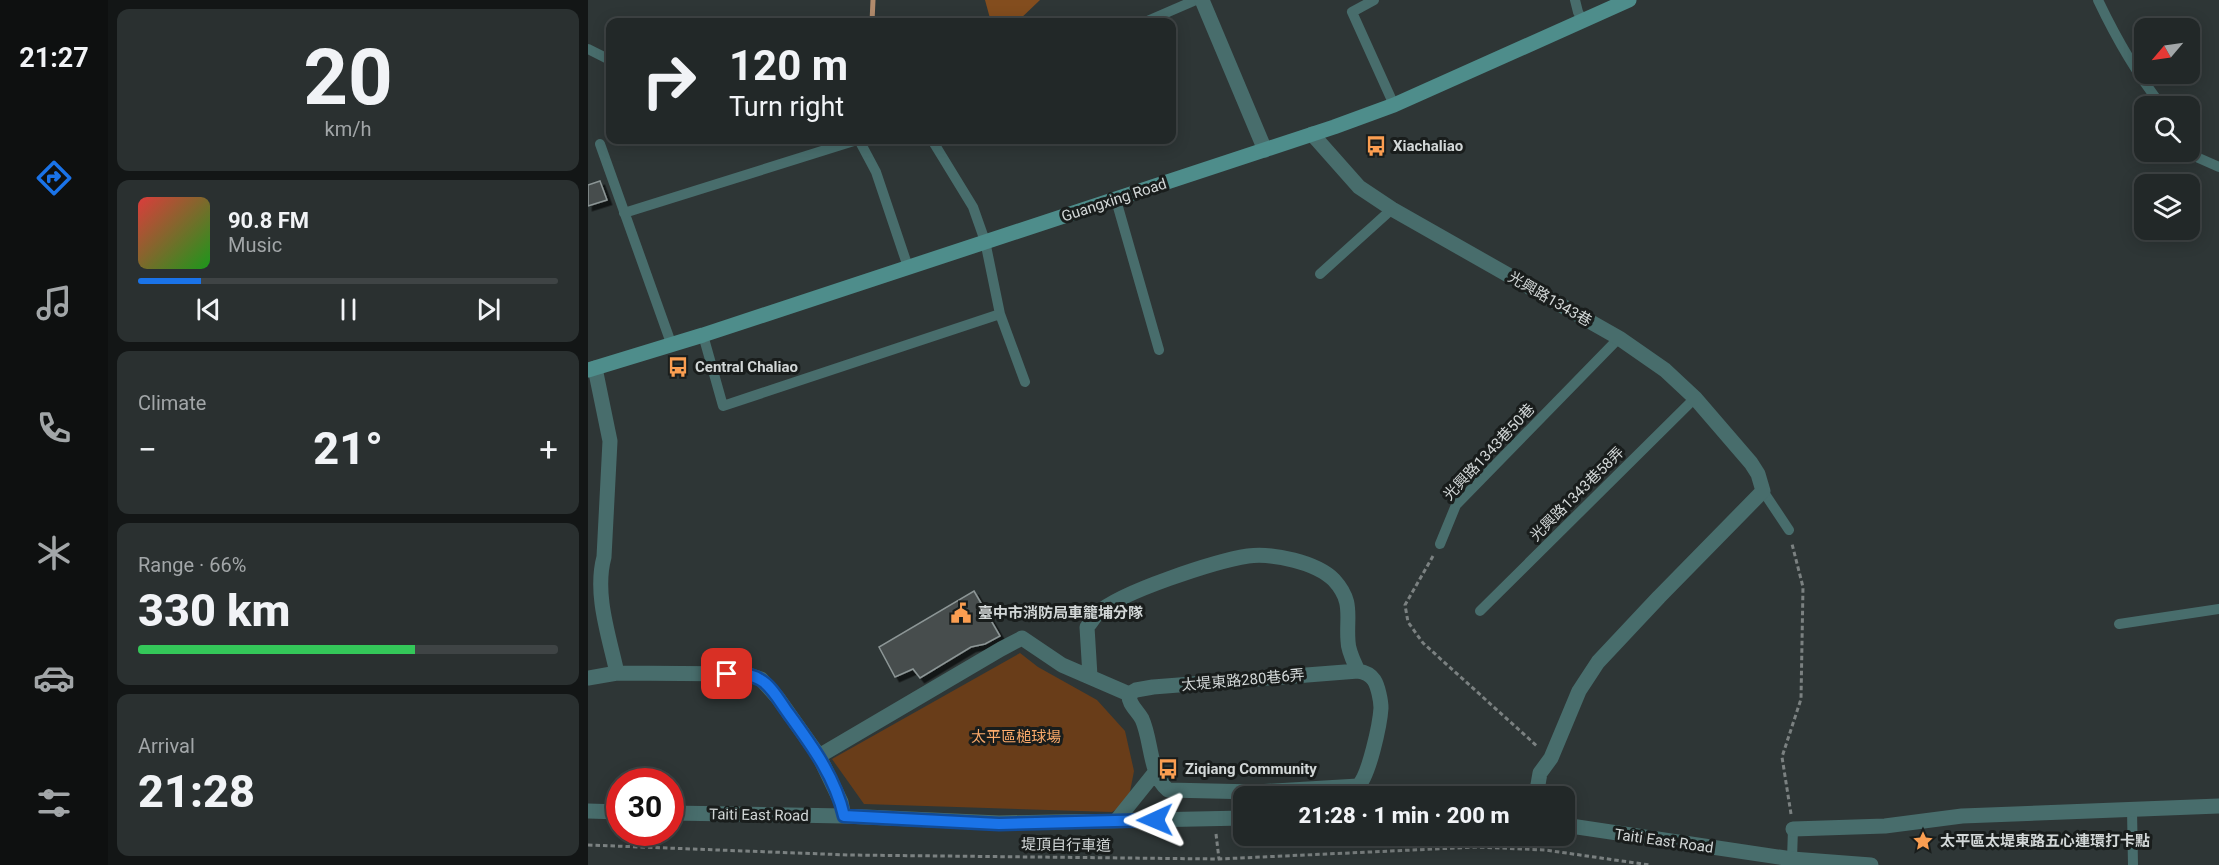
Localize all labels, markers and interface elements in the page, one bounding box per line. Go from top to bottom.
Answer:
north arrow [2134,18,2200,84]
map controls [2134,18,2200,240]
text: 20 [303,32,393,123]
text: 120 m [729,41,848,90]
text: 21:27 [19,42,89,74]
icon: right [630,42,708,120]
text: Turn right [729,91,844,123]
button: search [2134,96,2200,162]
text: km/h [325,117,371,141]
bus stop icon: Xiachaliao [1364,134,1388,158]
place label: Xiachaliao [1393,137,1463,155]
icon: directions [33,157,75,199]
button: layers [2134,174,2200,240]
street label: Guangxing Road [1059,175,1169,225]
text: 90.8 FM [228,208,309,233]
text: Music [228,233,282,257]
street label: 光興路1343巷 [1505,268,1595,330]
icon: music [33,282,75,324]
icon: previous [192,293,225,326]
icon: pause [332,293,365,326]
icon: next [472,293,505,326]
bus stop icon: Central Chaliao [666,355,690,379]
place label: Central Chaliao [695,358,798,376]
text: Climate [138,391,206,415]
street label: 光興路1343巷50巷 [1440,400,1538,504]
icon: phone [33,407,75,449]
text: 21° [313,422,383,475]
text: − [138,430,157,469]
text: + [539,430,558,469]
street label: 光興路1343巷58弄 [1526,443,1628,545]
icon: climate [33,532,75,574]
text: Range · 66% [138,553,246,577]
text: 330 km [138,584,290,637]
public building icon: 臺中市消防局車籠埔分隊 [949,601,973,625]
place label: 臺中市消防局車籠埔分隊 [978,604,1143,622]
pin [701,648,752,699]
icon: car [33,657,75,699]
icon: arrive [710,657,743,690]
street label: 太堤東路280巷6弄 [1181,666,1305,694]
park label: 太平區槌球場 [971,728,1061,746]
text: Arrival [138,734,195,758]
bus stop icon: Ziqiang Community [1156,757,1180,781]
place label: Ziqiang Community [1185,760,1317,778]
text: 21:28 [138,765,255,818]
speed limit sign: 30 [606,768,684,846]
icon: filters [33,782,75,824]
position arrow [1123,788,1187,852]
text: 21:28 · 1 min · 200 m [1299,803,1509,828]
street label: Taiti East Road [709,805,809,825]
street label: Taiti East Road [1613,825,1715,857]
place icon: 太平區太堤東路五心連環打卡點 [1911,829,1935,853]
place label: 太平區太堤東路五心連環打卡點 [1940,832,2150,850]
street label: 堤頂自行車道 [1021,835,1111,855]

